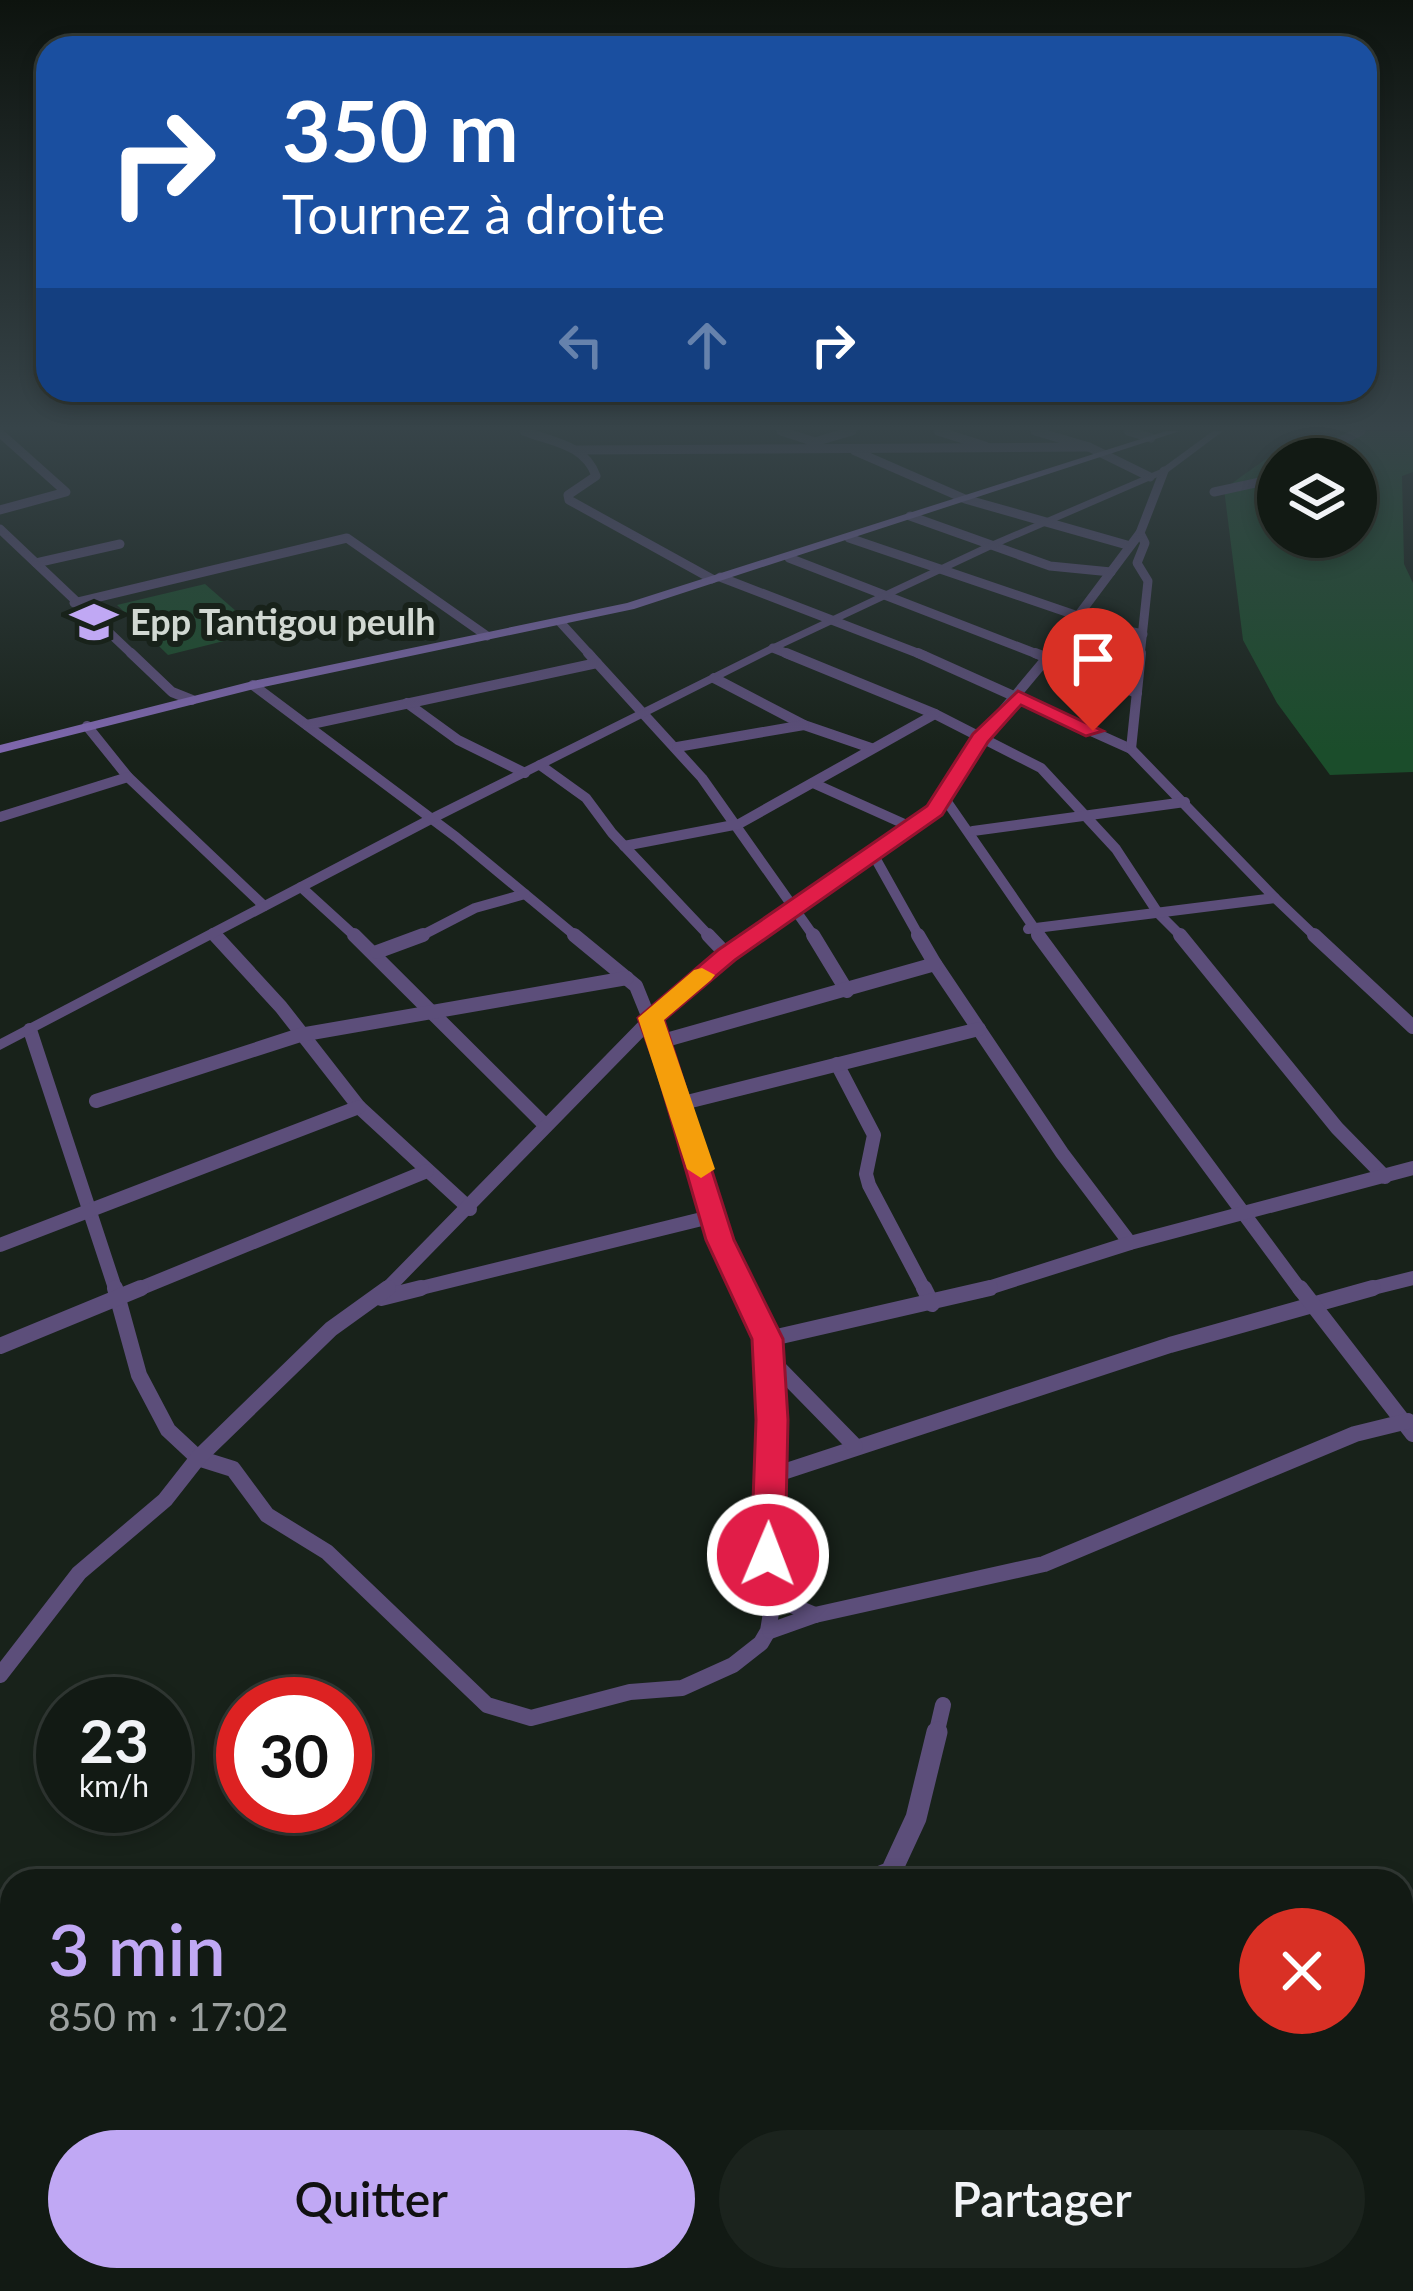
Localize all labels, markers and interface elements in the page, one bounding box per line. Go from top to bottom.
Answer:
text: 350 m [282,79,519,180]
icon: right [84,84,240,240]
text: Tournez à droite [282,181,665,246]
icon: left [548,312,614,378]
icon: ahead [674,312,740,378]
icon: right [800,312,866,378]
map controls [1257,438,1377,558]
button: layers [1257,438,1377,558]
school or university icon: Epp Tantigou peulh [69,597,119,647]
place label: Epp Tantigou peulh [130,599,436,643]
pin [1042,608,1144,731]
icon: arrive [1060,626,1126,692]
position arrow [705,1492,831,1618]
speed limit sign: 30 [216,1677,372,1833]
text: 23 [79,1704,149,1776]
text: km/h [79,1767,149,1803]
text: 3 min [48,1905,226,1991]
button: close [1239,1908,1365,2034]
text: 850 m · 17:02 [48,1993,288,2039]
button: Quitter [48,2130,695,2268]
button: Partager [719,2130,1365,2268]

